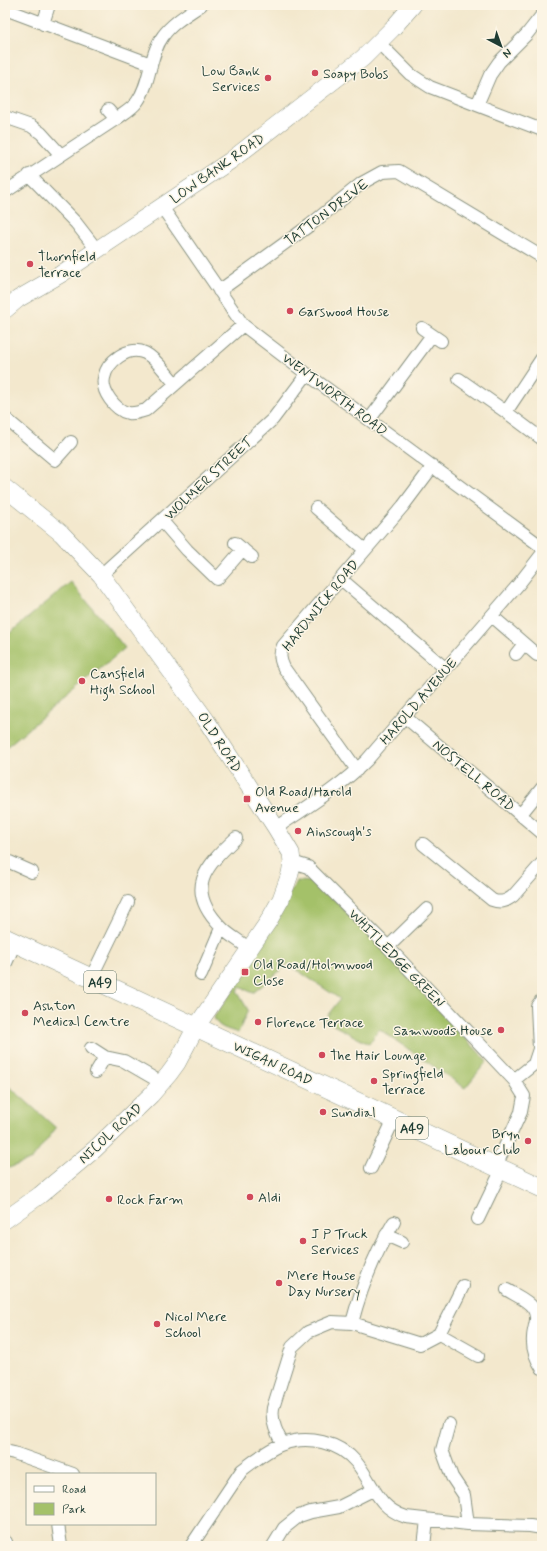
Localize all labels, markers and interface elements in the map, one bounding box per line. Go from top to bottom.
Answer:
north arrow [481,26,521,66]
text: N [500,45,514,60]
place label: Low Bank Services [202,62,260,96]
place label: Soapy Bobs [323,65,389,83]
marker: Soapy Bobs [310,68,320,78]
marker: Low Bank Services [263,73,273,83]
street label: LOW BANK ROAD [167,129,268,208]
street label: TATTON DRIVE [281,175,372,250]
place label: Thornfield Terrace [38,248,96,282]
marker: Thornfield Terrace [25,259,35,269]
place label: Garswood House [298,303,390,321]
marker: Garswood House [285,306,295,316]
street label: WENTWORTH ROAD [278,349,391,440]
street label: WOLMER STREET [161,433,257,525]
street label: HARDWICK ROAD [278,556,363,655]
street label: HAROLD AVENUE [376,655,461,749]
place label: Cansfield High School [90,665,155,701]
marker: Cansfield High School [77,676,87,686]
street label: OLD ROAD [193,709,245,776]
street label: NOSTELL ROAD [428,736,518,815]
place label: Old Road/Harold Avenue [255,783,352,817]
marker: Old Road/Harold Avenue [242,794,252,804]
place label: Ainscough's [306,823,372,841]
marker: Ainscough's [293,826,303,836]
street label: WHITLEDGE GREEN [344,905,448,1012]
place label: Old Road/Holmwood Close [253,956,373,990]
marker: Old Road/Holmwood Close [240,967,250,977]
road number: A49 [84,971,116,993]
place label: Ashton Medical Centre [33,997,130,1031]
marker: Ashton Medical Centre [20,1008,30,1018]
place label: Florence Terrace [266,1014,364,1032]
marker: Florence Terrace [253,1017,263,1027]
place label: Samwoods House [393,1022,493,1040]
marker: Samwoods House [496,1025,506,1035]
street label: WIGAN ROAD [230,1038,315,1090]
place label: The Hair Lounge [330,1047,427,1065]
marker: The Hair Lounge [317,1050,327,1060]
place label: Springfield Terrace [382,1065,444,1099]
marker: Springfield Terrace [369,1076,379,1086]
street label: NICOL ROAD [75,1099,147,1168]
place label: Sundial [331,1104,376,1122]
marker: Sundial [318,1107,328,1117]
road number: A49 [396,1117,428,1139]
place label: Bryn Labour Club [444,1125,520,1159]
marker: Bryn Labour Club [523,1136,533,1146]
place label: Aldi [258,1189,281,1207]
place label: Rock Farm [117,1191,183,1209]
marker: Aldi [245,1192,255,1202]
marker: Rock Farm [104,1194,114,1204]
place label: J P Truck Services [311,1225,368,1259]
marker: J P Truck Services [298,1236,308,1246]
place label: Mere House Day Nursery [287,1267,360,1301]
marker: Mere House Day Nursery [274,1278,284,1288]
place label: Nicol Mere School [165,1308,227,1342]
marker: Nicol Mere School [152,1319,162,1329]
legend [26,1473,156,1525]
text: Road [62,1482,86,1498]
text: Park [62,1502,86,1518]

